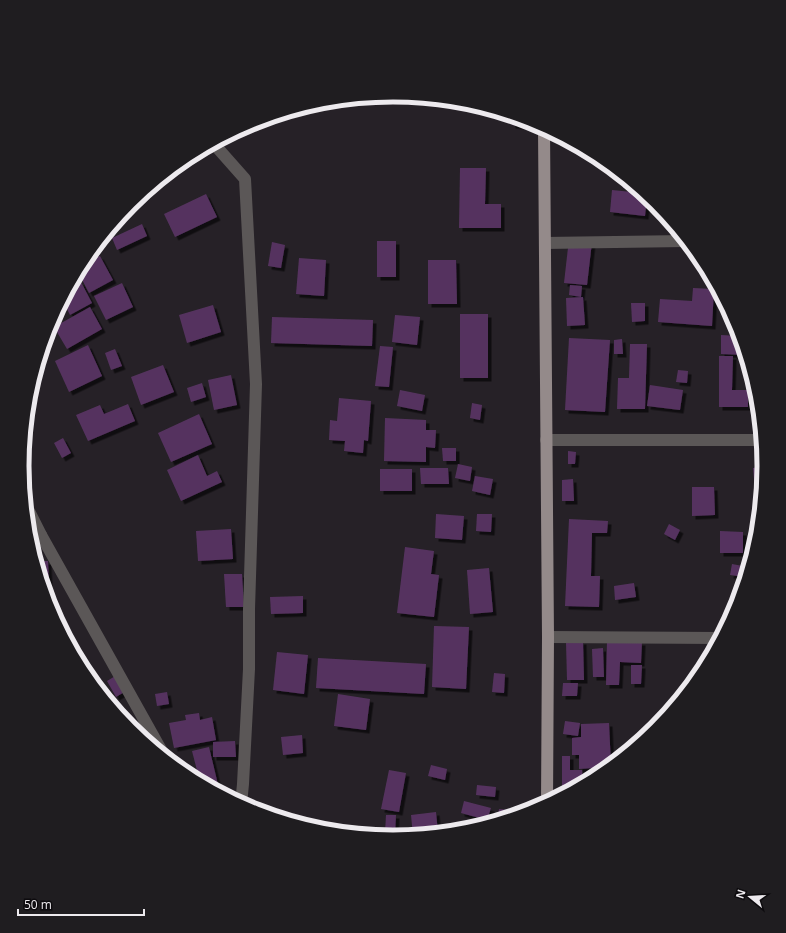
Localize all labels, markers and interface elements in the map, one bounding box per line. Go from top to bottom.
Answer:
north arrow [730,877,770,917]
text: N [731,887,749,900]
scale bar [18,891,144,917]
text: 50 m [24,896,52,913]

